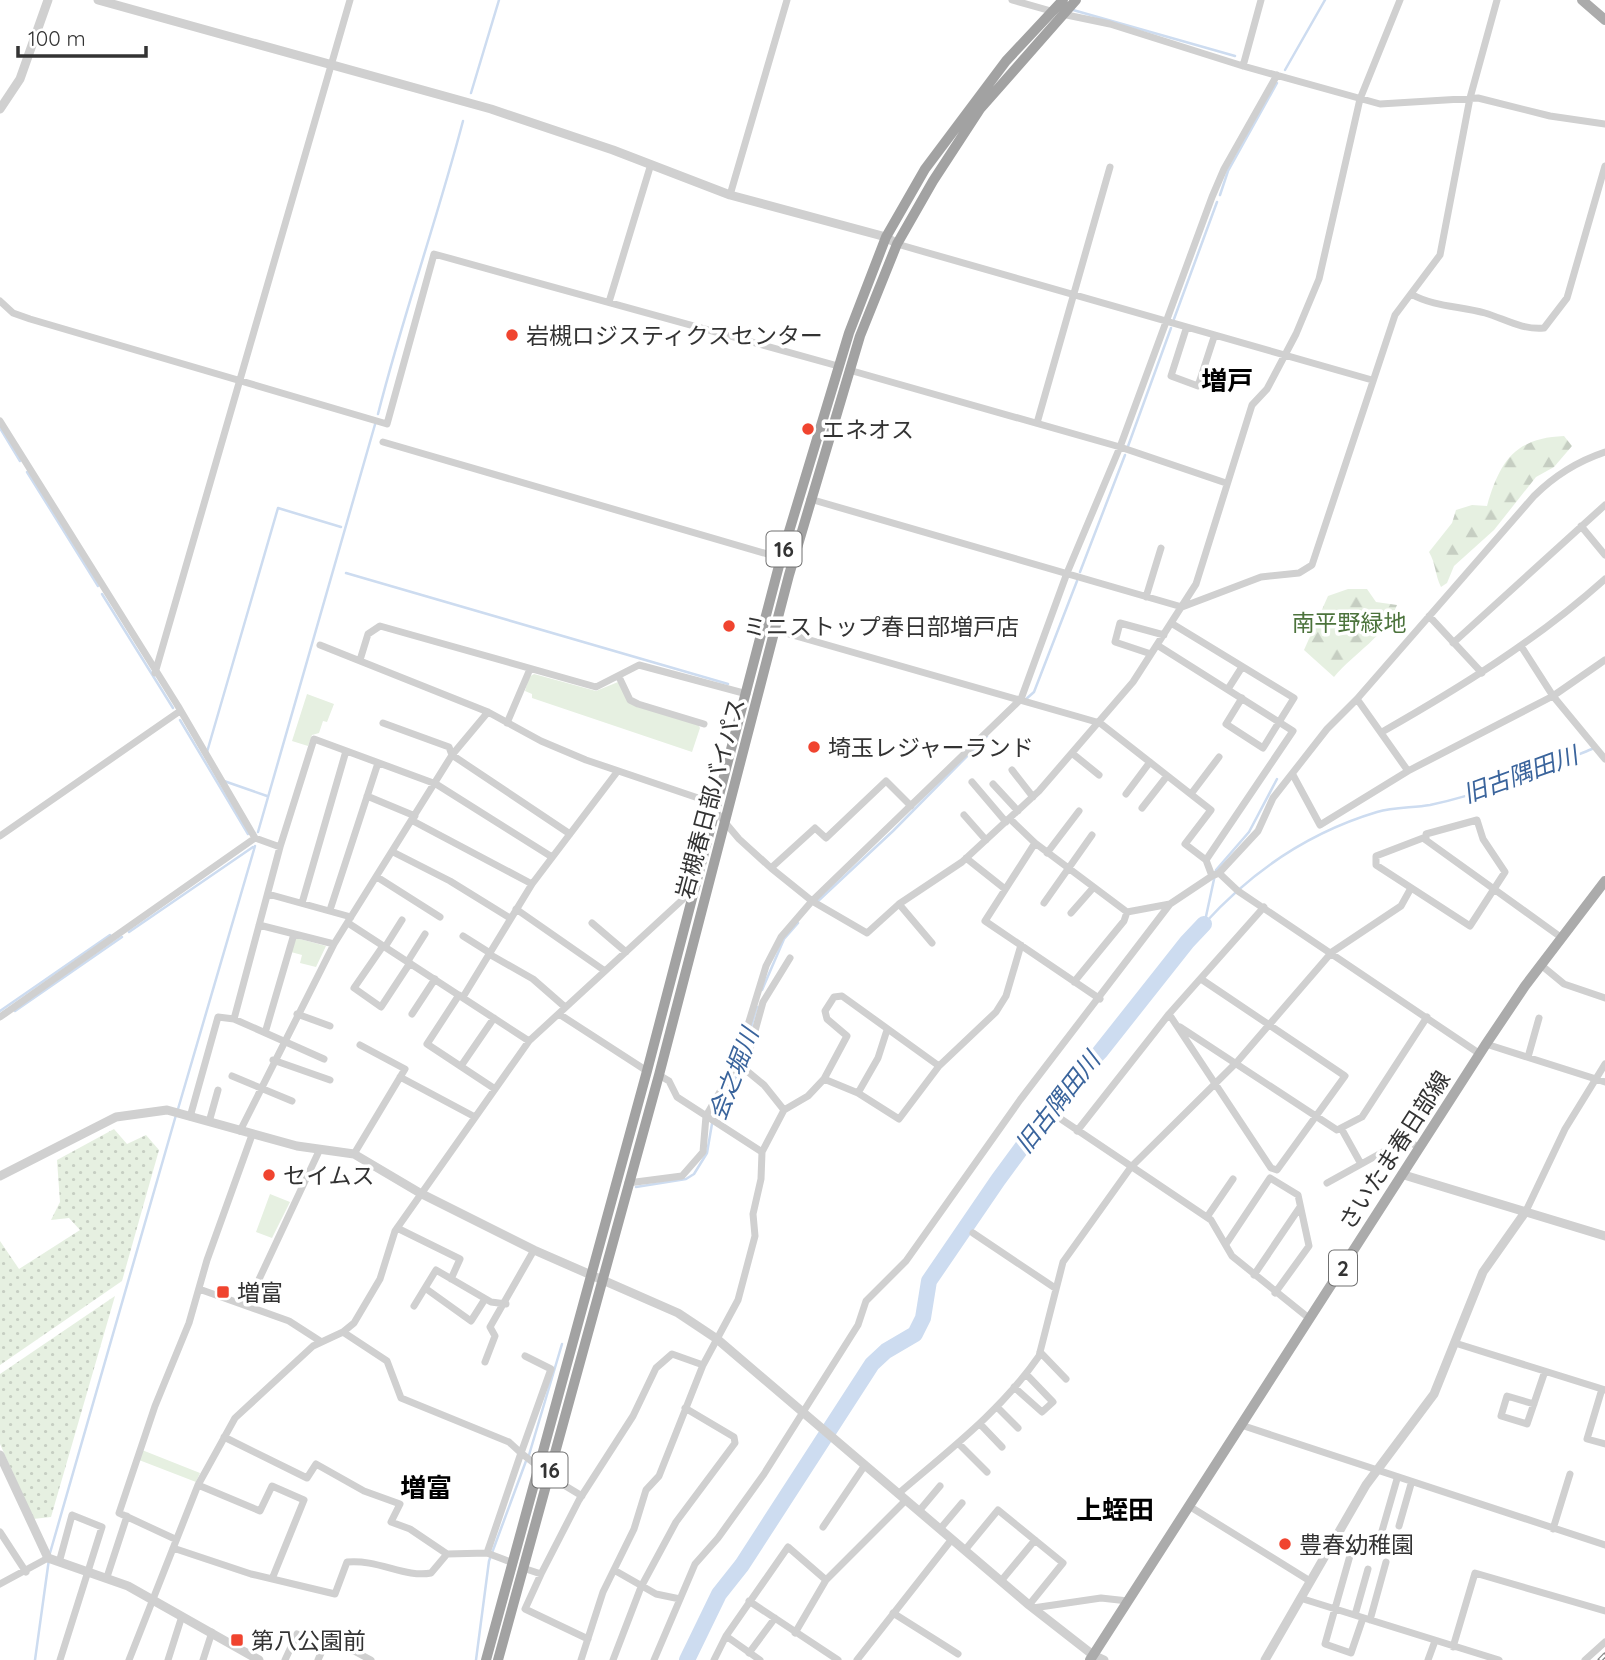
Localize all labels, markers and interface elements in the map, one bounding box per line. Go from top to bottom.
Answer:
scale bar [18,14,145,58]
text: 100 m [28,25,86,51]
place label: 岩槻ロジスティクスセンター [526,321,823,350]
marker: 岩槻ロジスティクスセンター [504,327,520,343]
district label: 増戸 [1201,364,1253,397]
place label: エネオス [822,415,914,444]
marker: エネオス [800,421,816,437]
road number: 16 [766,532,802,566]
park label: 南平野緑地 [1292,608,1407,637]
place label: ミニストップ春日部増戸店 [743,612,1019,641]
marker: ミニストップ春日部増戸店 [721,618,737,634]
street label: 岩槻春日部バイパス [669,694,751,902]
place label: 埼玉レジャーランド [828,733,1034,762]
water label: 旧古隅田川 [1458,738,1584,809]
marker: 埼玉レジャーランド [806,739,822,755]
water label: 会之堀川 [702,1021,765,1124]
water label: 旧古隅田川 [1008,1043,1108,1159]
street label: さいたま春日部線 [1332,1065,1456,1235]
place label: セイムス [283,1161,375,1190]
marker: セイムス [261,1167,277,1183]
road number: 2 [1329,1250,1357,1286]
place label: 増富 [237,1278,283,1307]
marker: 増富 [215,1284,231,1300]
road number: 16 [532,1452,568,1488]
district label: 増富 [400,1471,452,1504]
district label: 上蛭田 [1076,1493,1154,1526]
place label: 豊春幼稚園 [1299,1530,1414,1559]
marker: 豊春幼稚園 [1277,1536,1293,1552]
place label: 第八公園前 [251,1626,366,1655]
marker: 第八公園前 [229,1632,245,1648]

